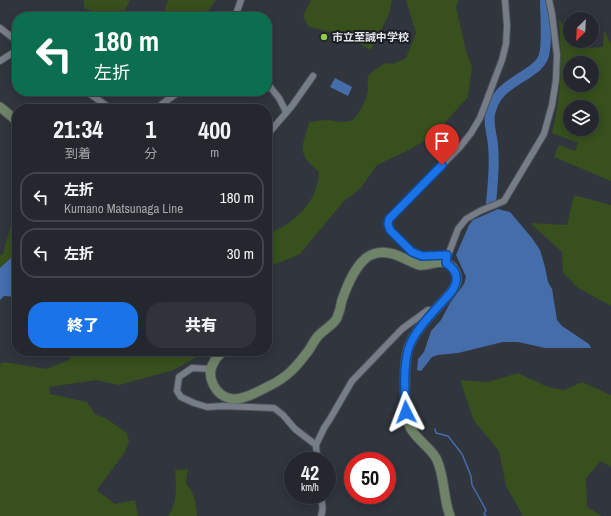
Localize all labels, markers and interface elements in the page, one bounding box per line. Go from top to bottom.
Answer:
north arrow [563,12,599,48]
map controls [563,12,599,136]
text: 180 m [94,22,159,60]
icon: left [28,28,80,80]
place label: 市立至誠中学校 [332,30,409,44]
marker: 市立至誠中学校 [319,32,329,42]
button: search [563,56,599,92]
text: 左折 [94,60,130,85]
button: layers [563,100,599,136]
text: 21:34 [53,113,103,145]
text: 1 [145,113,156,145]
text: 400 [198,114,231,146]
pin [425,124,459,165]
icon: arrive [431,130,453,152]
text: m [210,144,219,161]
text: 到着 [65,145,91,162]
text: 分 [144,145,157,162]
text: 左折 [64,179,94,200]
icon: left [30,186,52,208]
text: 180 m [220,187,254,208]
text: Kumano Matsunaga Line [64,200,183,217]
icon: left [30,242,52,264]
text: 左折 [64,243,94,264]
text: 30 m [227,243,254,264]
button: 終了 [28,302,138,348]
button: 共有 [146,302,256,348]
position arrow [385,391,427,433]
speed limit sign: 50 [344,452,396,504]
text: 42 [301,459,319,486]
text: km/h [301,481,319,494]

